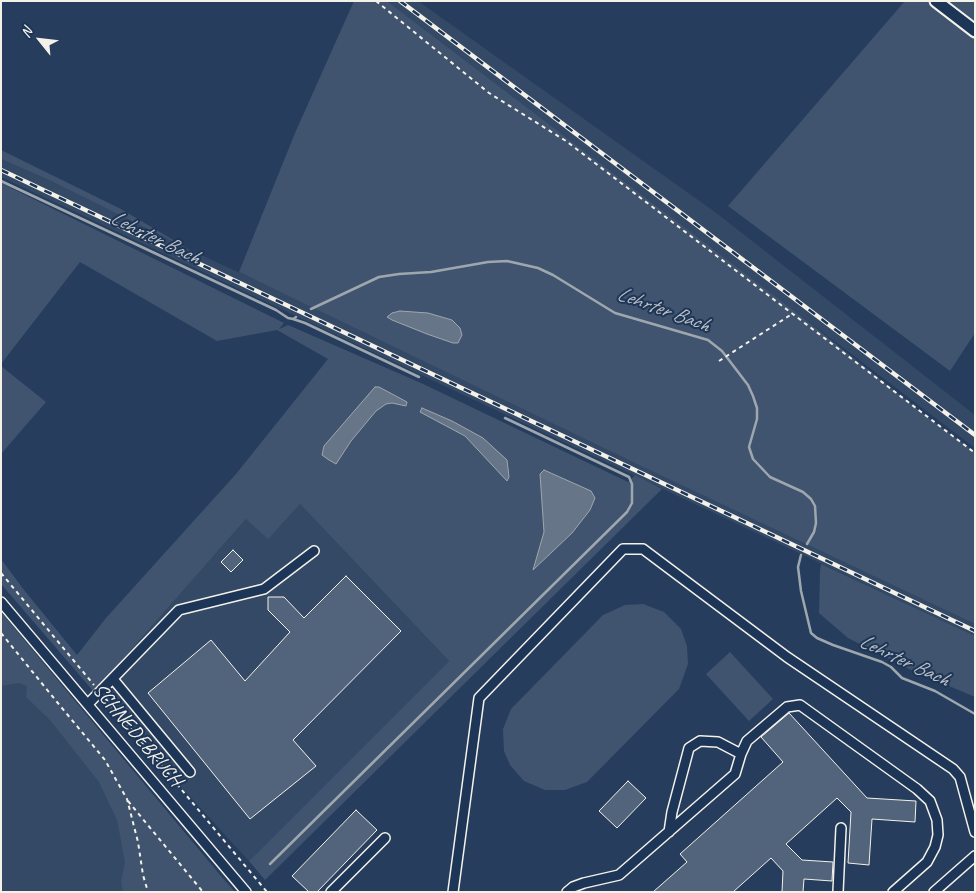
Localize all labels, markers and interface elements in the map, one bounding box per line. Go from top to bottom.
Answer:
north arrow [15,15,65,65]
text: N [17,25,36,40]
water label: Lehrter Bach [106,206,204,270]
water label: Lehrter Bach [613,282,713,338]
water label: Lehrter Bach [855,629,953,693]
street label: SCHNEDEBRUCH [87,679,187,791]

